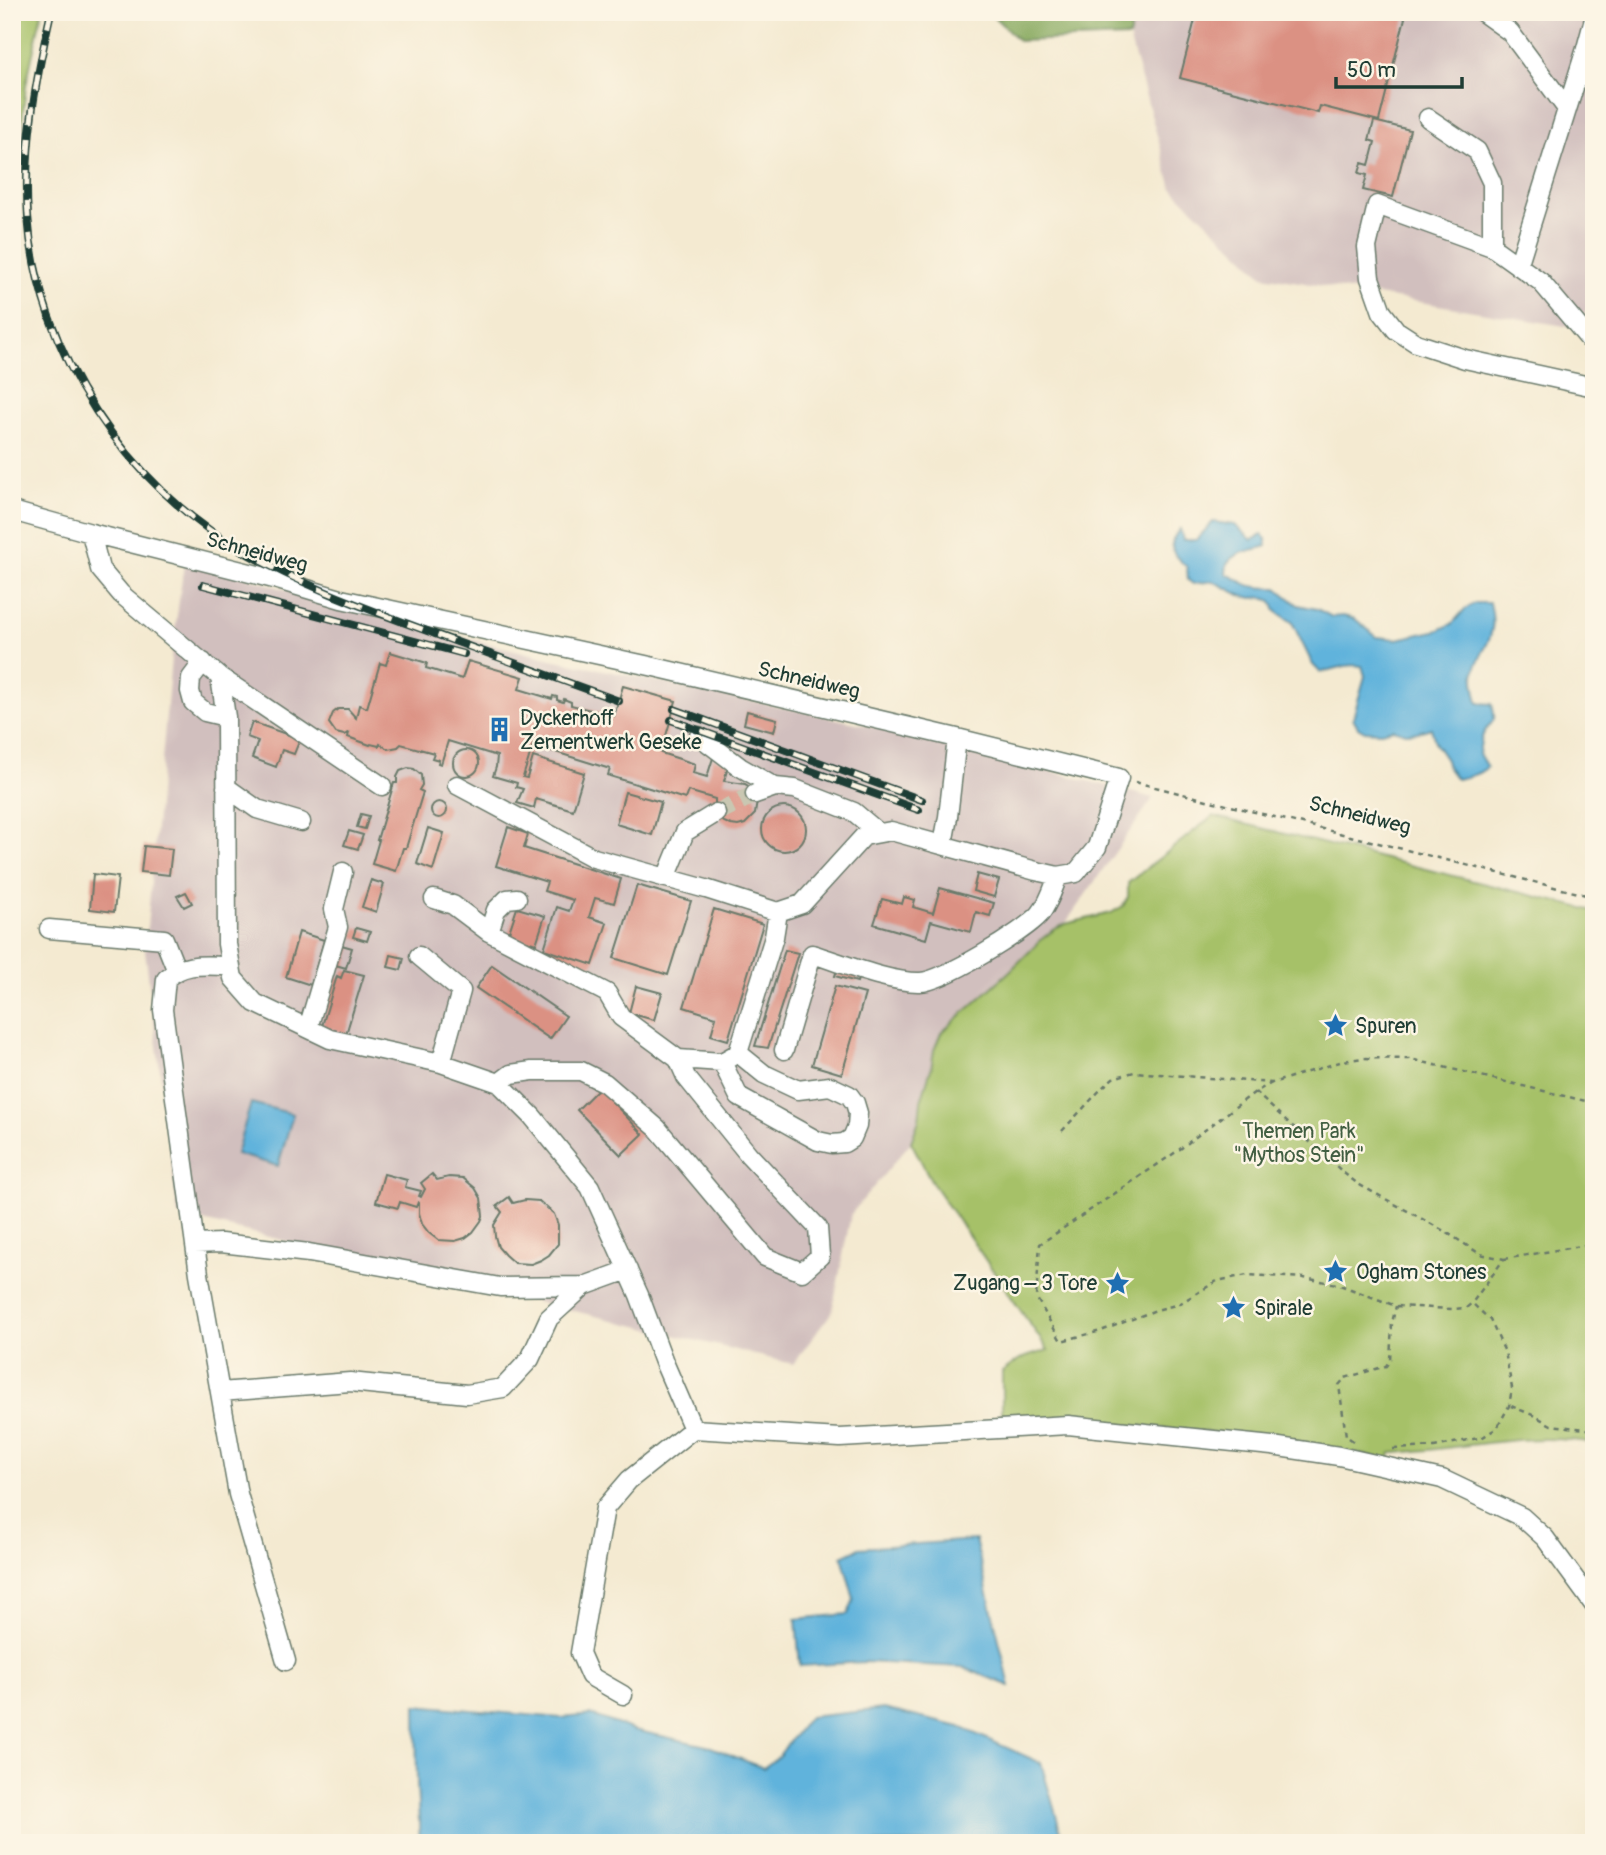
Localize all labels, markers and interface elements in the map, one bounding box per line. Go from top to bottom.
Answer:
scale bar [1336,46,1462,90]
text: 50 m [1347,57,1396,84]
street label: Schneidweg [203,526,311,579]
street label: Schneidweg [755,656,863,705]
place label: Dyckerhoff Zementwerk Geseke [520,705,702,756]
building icon: Dyckerhoff Zementwerk Geseke [486,716,514,744]
street label: Schneidweg [1306,790,1414,841]
place icon: Spuren [1321,1012,1349,1040]
place label: Spuren [1355,1013,1417,1040]
park label: Themen Park "Mythos Stein" [1233,1118,1365,1169]
place icon: Ogham Stones [1322,1258,1350,1286]
place label: Ogham Stones [1356,1259,1487,1286]
place icon: Zugang – 3 Tore [1103,1269,1131,1297]
place label: Zugang – 3 Tore [953,1270,1098,1297]
place icon: Spirale [1220,1294,1248,1322]
place label: Spirale [1254,1295,1313,1322]

